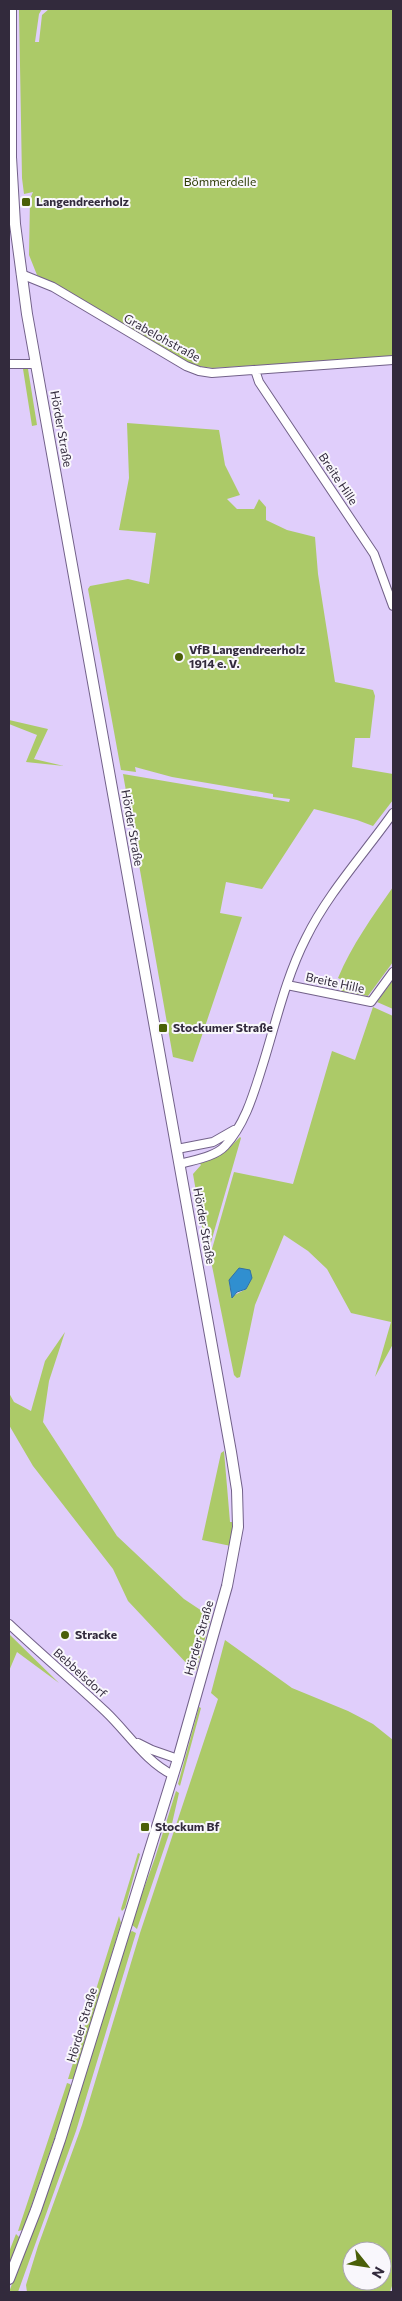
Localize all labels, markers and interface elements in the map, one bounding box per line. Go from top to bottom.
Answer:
park label: Bömmerdelle [184,174,256,188]
place label: Langendreerholz [36,194,129,208]
marker: Langendreerholz [20,196,32,208]
street label: Grabelohstraße [122,310,203,364]
street label: Hörder Straße [48,389,76,468]
street label: Breite Hille [316,450,361,507]
place label: VfB Langendreerholz 1914 e. V. [189,642,305,670]
marker: VfB Langendreerholz 1914 e. V. [173,651,185,663]
street label: Hörder Straße [119,788,147,867]
street label: Breite Hille [305,969,366,995]
place label: Stockumer Straße [173,1020,273,1034]
marker: Stockumer Straße [157,1022,169,1034]
street label: Hörder Straße [191,1186,219,1265]
street label: Hörder Straße [181,1599,215,1677]
place label: Stracke [75,1627,117,1641]
marker: Stracke [59,1629,71,1641]
street label: Bebbelsdorf [51,1645,110,1700]
place label: Stockum Bf [155,1819,220,1833]
marker: Stockum Bf [139,1821,151,1833]
street label: Hörder Straße [63,1986,99,2064]
north arrow [342,2241,392,2291]
text: N [369,2264,389,2282]

